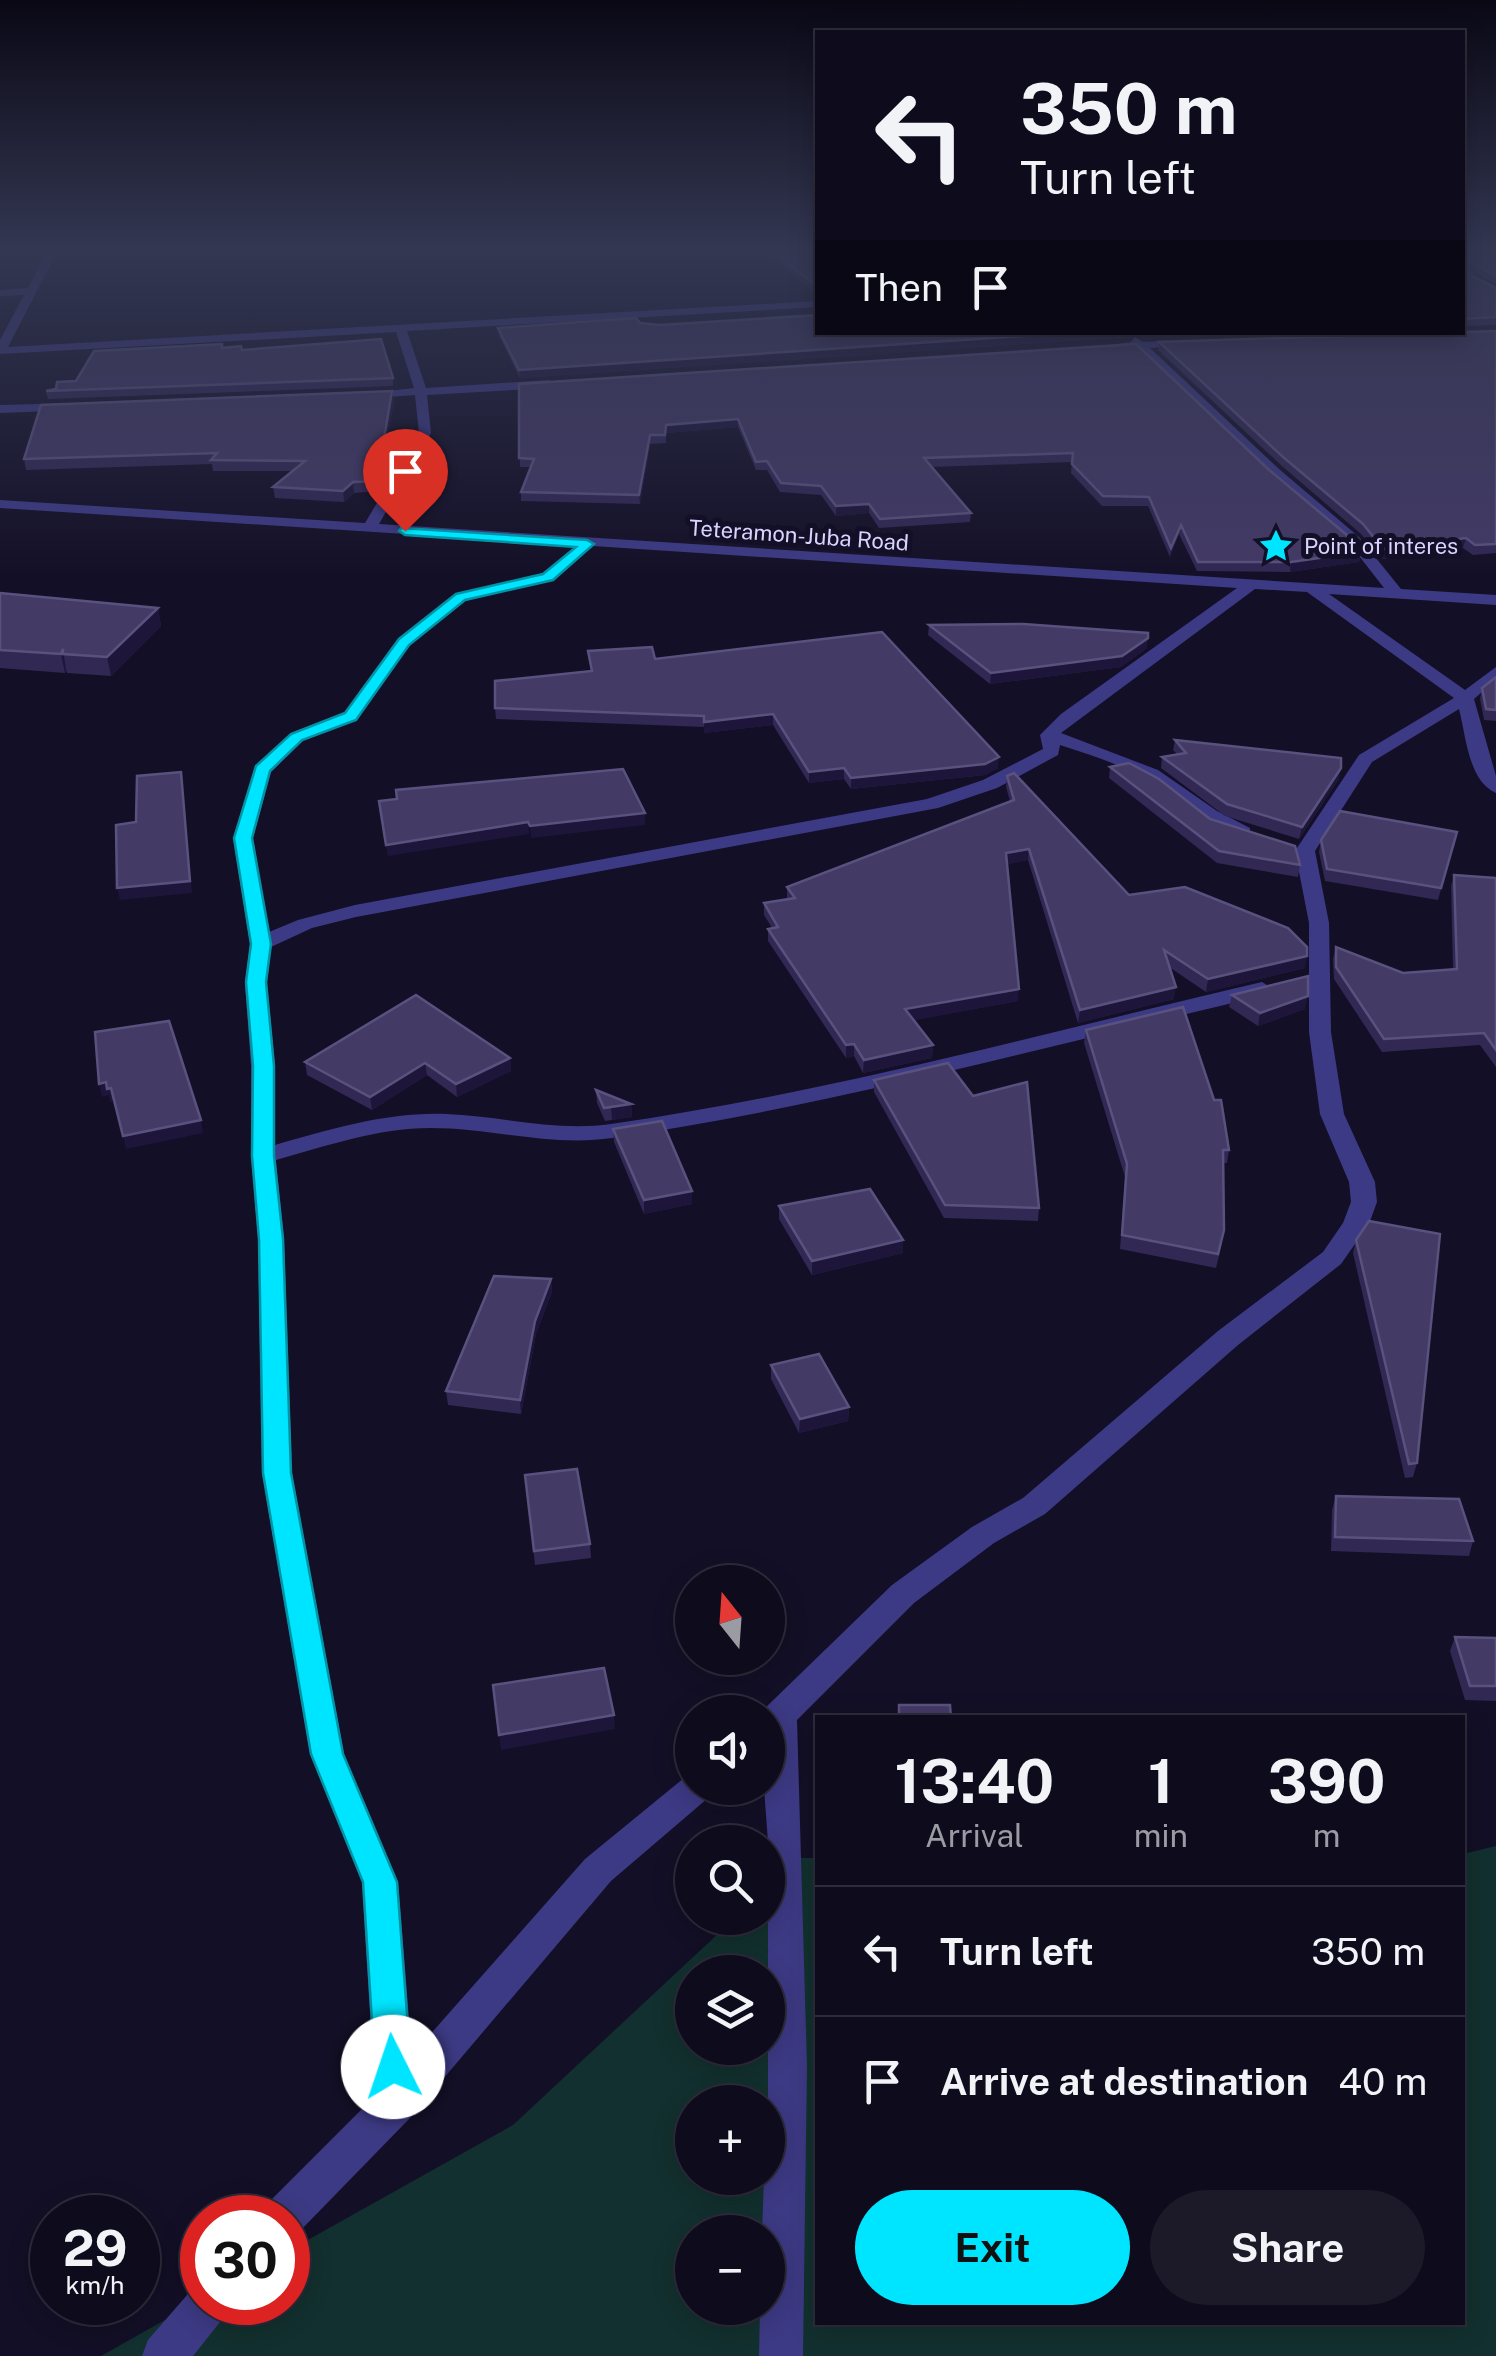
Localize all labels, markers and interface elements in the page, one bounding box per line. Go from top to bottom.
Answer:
text: 350 m [1020,67,1237,150]
icon: left [855,70,985,200]
text: Turn left [1020,151,1196,204]
icon: arrive [963,260,1018,315]
text: Then [855,265,943,310]
pin [363,429,448,532]
icon: arrive [378,444,433,499]
street label: Teteramon-Juba Road [688,514,910,556]
place icon: Point of interes [1257,527,1295,565]
place label: Point of interes [1304,533,1458,559]
north arrow [675,1565,785,1675]
map controls [675,1565,785,2325]
button: sound [675,1695,785,1805]
text: 13:40 [895,1746,1054,1817]
text: 1 [1148,1746,1174,1817]
text: 390 [1268,1746,1385,1817]
text: Arrival [925,1817,1024,1854]
text: min [1134,1817,1188,1854]
text: m [1313,1817,1340,1854]
button: search [675,1825,785,1935]
icon: left [855,1924,910,1979]
text: Turn left [940,1929,1094,1974]
text: 350 m [1311,1929,1425,1974]
button: layers [675,1955,785,2065]
position arrow [341,2015,445,2119]
icon: arrive [855,2054,910,2109]
text: Arrive at destination [940,2059,1308,2104]
text: 40 m [1338,2059,1427,2104]
button: + [675,2085,785,2195]
button: Exit [855,2190,1130,2305]
button: Share [1150,2190,1425,2305]
speed limit sign: 30 [180,2195,310,2325]
button: − [675,2215,785,2325]
text: 29 [63,2218,127,2277]
text: km/h [66,2270,124,2300]

